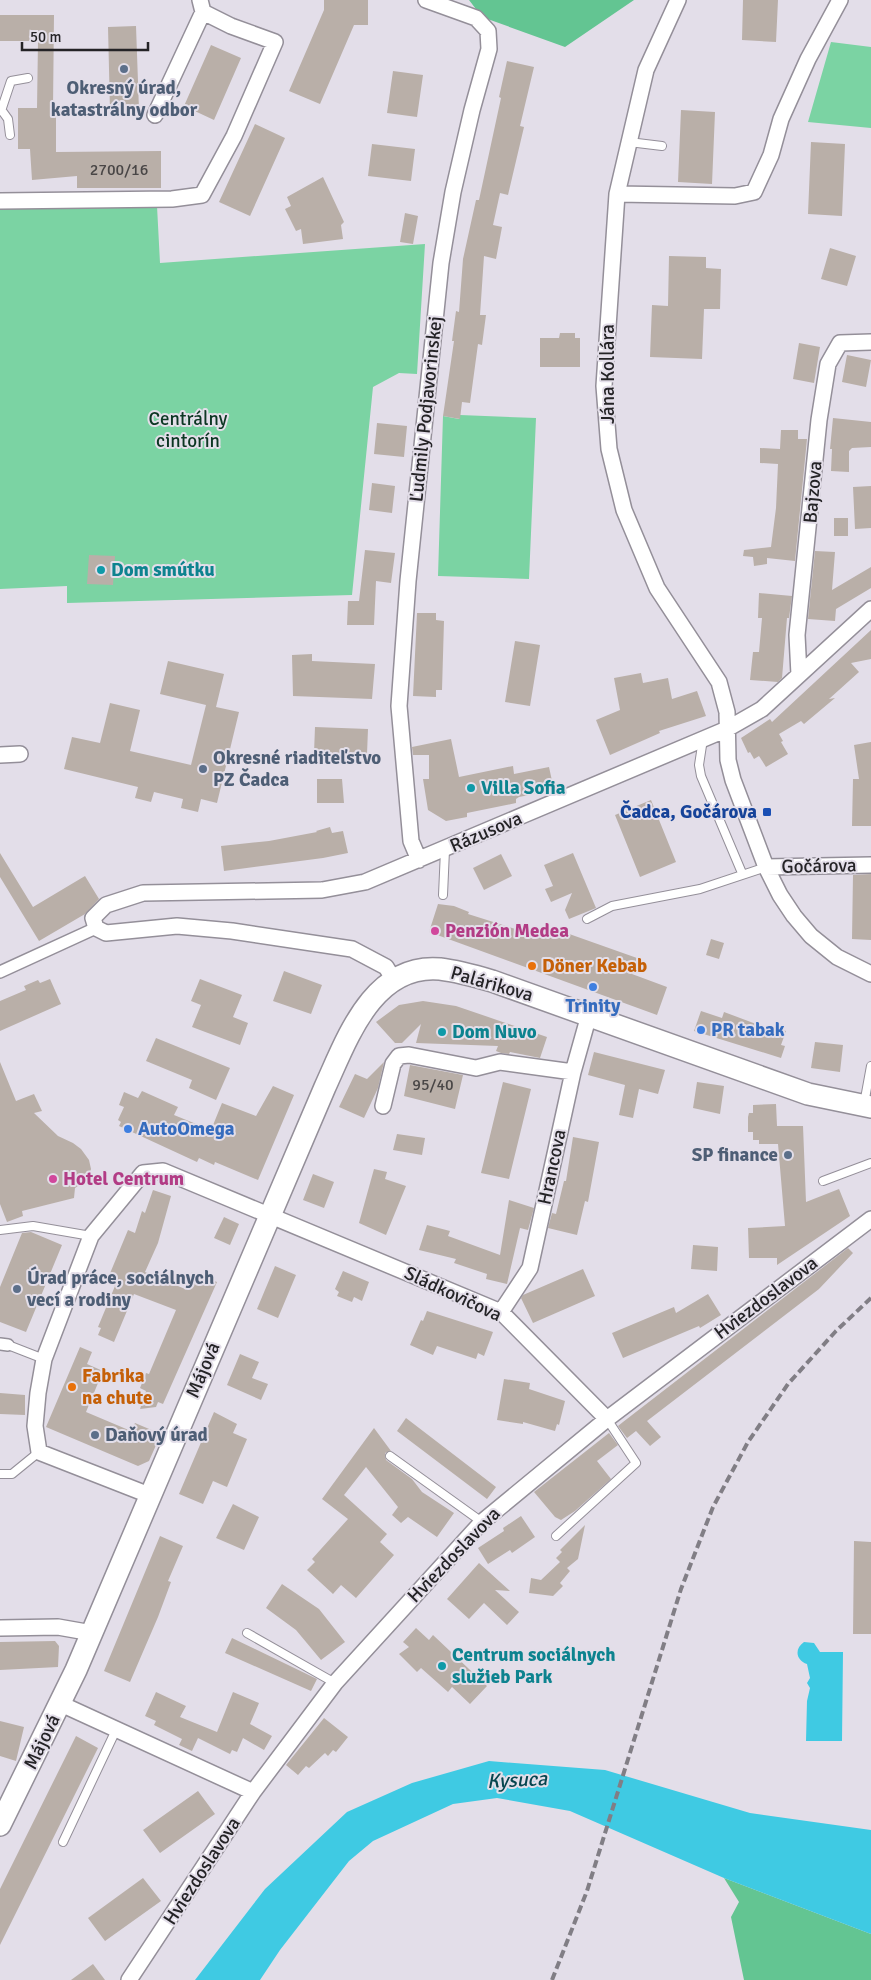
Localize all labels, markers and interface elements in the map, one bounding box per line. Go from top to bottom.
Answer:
scale bar [22,20,149,52]
text: 50 m [30,28,61,46]
marker: Okresný úrad, katastrálny odbor [118,63,130,75]
place label: Okresný úrad, katastrálny odbor [51,76,198,122]
house number: 2700/16 [90,160,148,180]
street label: Ľudmily Podjavorinskej [404,315,448,503]
street label: Jána Kollára [596,324,620,424]
park label: Centrálny cintorín [149,407,228,453]
street label: Bajzova [798,460,828,524]
place label: Dom smútku [111,558,215,582]
marker: Dom smútku [95,564,107,576]
place label: Okresné riaditeľstvo PZ Čadca [213,746,381,792]
marker: Okresné riaditeľstvo PZ Čadca [197,763,209,775]
place label: Villa Sofia [481,776,566,800]
marker: Villa Sofia [465,782,477,794]
place label: Čadca, Gočárova [620,799,757,824]
street label: Rázusova [446,806,526,858]
marker: Čadca, Gočárova [761,806,773,818]
street label: Gočárova [781,853,857,879]
place label: Penzión Medea [445,919,569,943]
marker: Penzión Medea [429,925,441,937]
place label: Döner Kebab [542,954,647,978]
marker: Döner Kebab [526,960,538,972]
street label: Palárikova [448,961,536,1007]
marker: Trinity [587,981,599,993]
place label: Trinity [565,994,621,1018]
place label: PR tabak [711,1018,785,1042]
place label: Dom Nuvo [452,1020,537,1044]
marker: PR tabak [695,1024,707,1036]
marker: Dom Nuvo [436,1026,448,1038]
house number: 95/40 [412,1075,454,1095]
place label: AutoOmega [138,1117,235,1141]
marker: AutoOmega [122,1123,134,1135]
street label: Hrancova [532,1127,572,1207]
place label: SP finance [692,1143,778,1167]
marker: SP finance [782,1149,794,1161]
place label: Hotel Centrum [63,1167,184,1191]
marker: Hotel Centrum [47,1173,59,1185]
street label: Hviezdoslavova [709,1251,823,1345]
street label: Sládkovičova [400,1261,506,1327]
place label: Úrad práce, sociálnych vecí a rodiny [26,1266,214,1312]
marker: Úrad práce, sociálnych vecí a rodiny [11,1283,23,1295]
street label: Májová [181,1339,225,1401]
place label: Fabrika na chute [82,1364,153,1410]
marker: Fabrika na chute [66,1381,78,1393]
place label: Daňový úrad [105,1423,208,1447]
marker: Daňový úrad [89,1429,101,1441]
street label: Hviezdoslavova [402,1502,506,1608]
place label: Centrum sociálnych služieb Park [452,1643,616,1689]
marker: Centrum sociálnych služieb Park [436,1660,448,1672]
street label: Májová [18,1711,66,1773]
water label: Kysuca [486,1766,549,1794]
street label: Hviezdoslavova [158,1813,246,1929]

